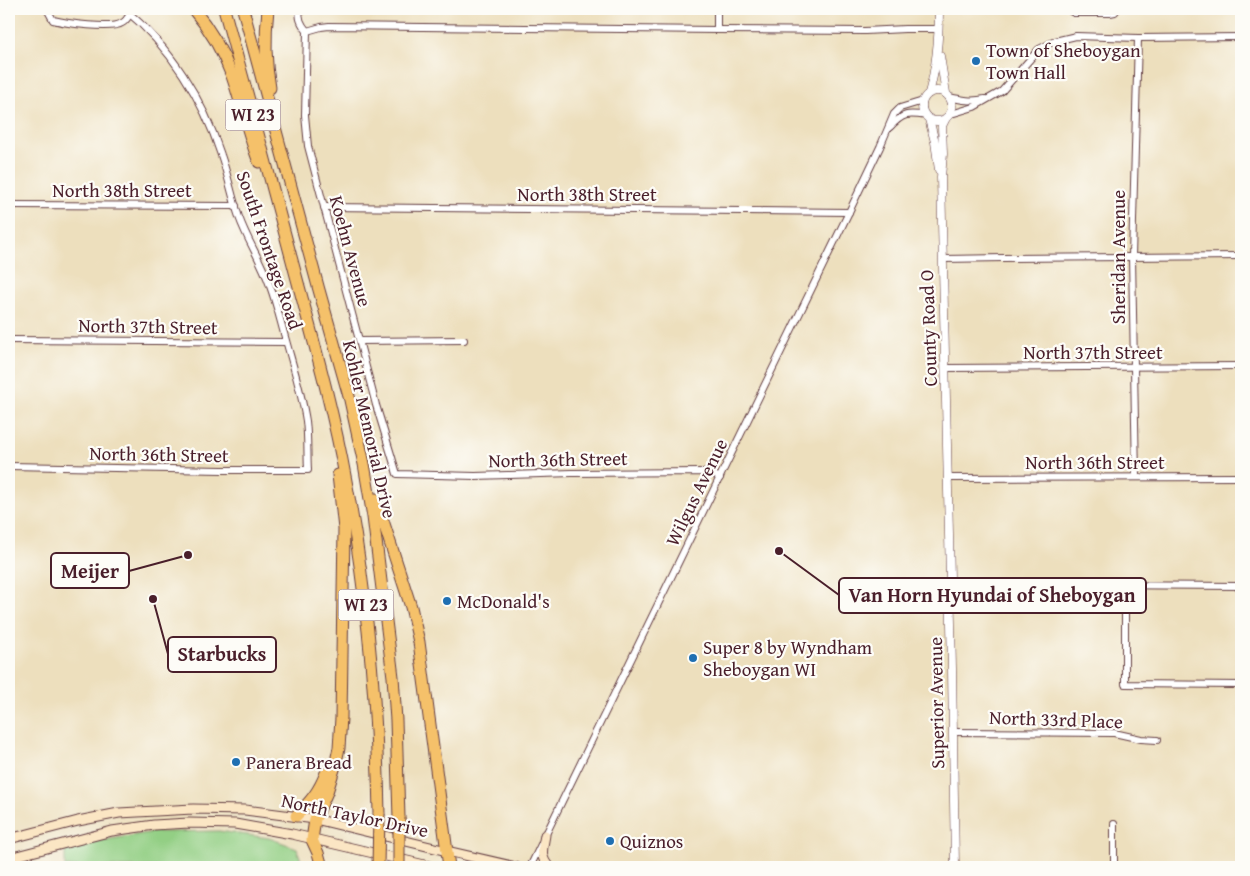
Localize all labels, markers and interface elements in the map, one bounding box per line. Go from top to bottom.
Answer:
place label: Town of Sheboygan Town Hall [986,36,1141,86]
marker: Town of Sheboygan Town Hall [970,55,982,67]
road number: WI 23 [226,100,280,130]
street label: South Frontage Road [230,167,311,334]
street label: North 38th Street [52,176,192,204]
street label: North 38th Street [517,180,657,208]
street label: Sheridan Avenue [1104,190,1132,324]
street label: Koehn Avenue [323,192,379,310]
street label: County Road O [912,269,944,387]
street label: North 37th Street [78,311,218,341]
street label: Kohler Memorial Drive [336,337,404,521]
street label: North 37th Street [1023,338,1163,366]
street label: Wilgus Avenue [658,433,734,551]
street label: North 36th Street [89,439,229,469]
street label: North 36th Street [488,444,628,474]
street label: North 36th Street [1025,448,1165,476]
callout: Meijer [51,553,129,588]
text: Meijer [61,556,119,585]
callout: Van Horn Hyundai of Sheboygan [839,578,1146,613]
text: Van Horn Hyundai of Sheboygan [849,580,1136,609]
place label: McDonald's [457,587,550,615]
road number: WI 23 [338,590,394,620]
marker: McDonald's [441,595,453,607]
place label: Super 8 by Wyndham Sheboygan WI [703,633,873,683]
callout: Starbucks [168,637,276,672]
street label: Superior Avenue [921,637,951,769]
text: Starbucks [178,639,266,668]
marker: Super 8 by Wyndham Sheboygan WI [687,652,699,664]
street label: North 33rd Place [989,703,1123,735]
place label: Panera Bread [246,748,353,776]
marker: Panera Bread [230,756,242,768]
street label: North Taylor Drive [279,786,431,844]
place label: Quiznos [620,827,683,855]
marker: Quiznos [604,835,616,847]

